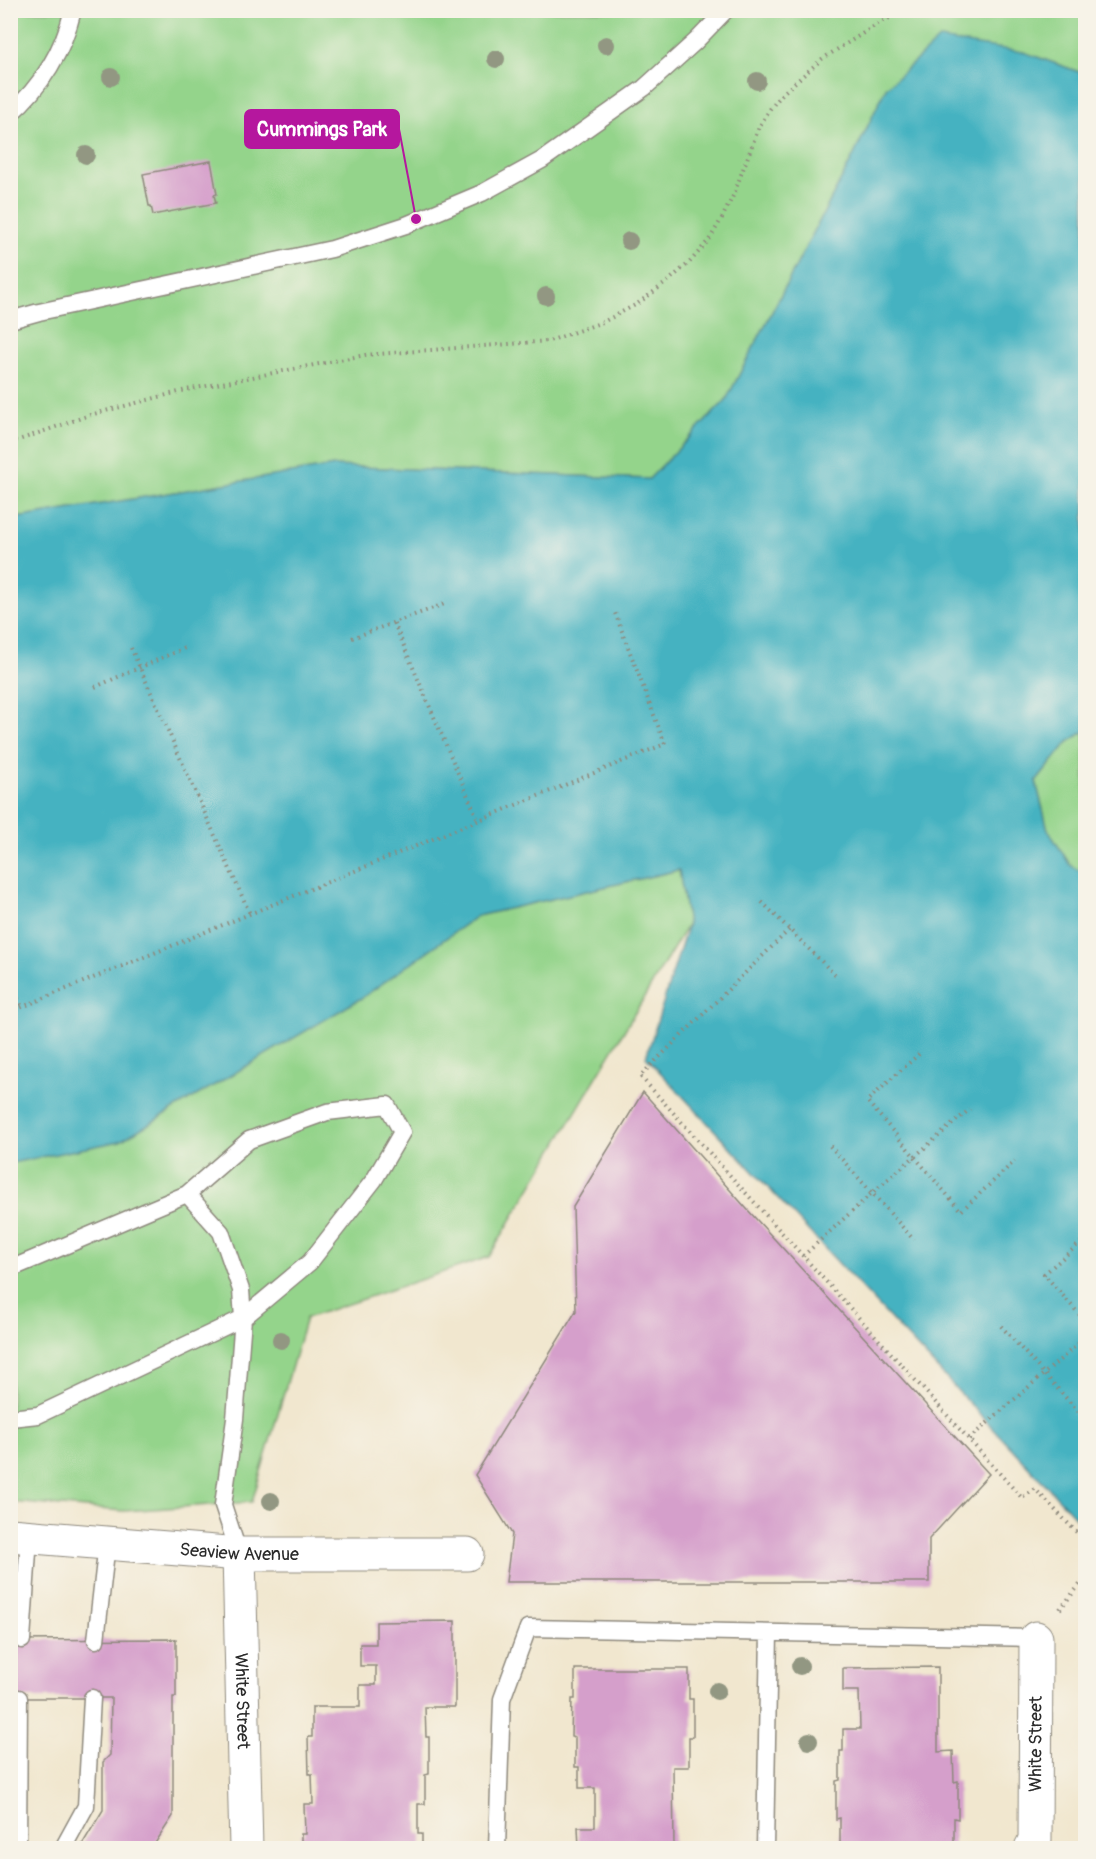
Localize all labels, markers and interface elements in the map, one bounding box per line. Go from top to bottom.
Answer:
callout: Cummings Park [245,110,399,148]
text: Cummings Park [257,117,388,142]
street label: Seaview Avenue [179,1538,299,1566]
street label: White Street [229,1653,255,1750]
street label: White Street [1024,1695,1048,1792]

